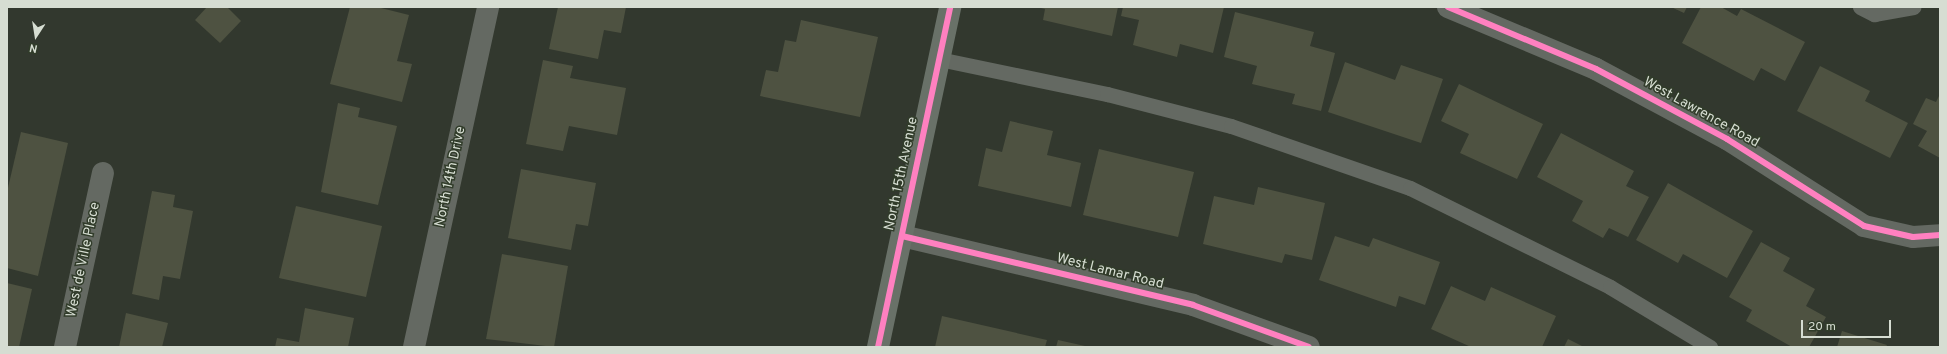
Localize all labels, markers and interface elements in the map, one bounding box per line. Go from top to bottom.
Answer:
north arrow [16,16,56,56]
text: N [28,40,39,55]
street label: West Lawrence Road [1640,74,1762,152]
street label: North 15th Avenue [882,115,922,233]
street label: North 14th Drive [432,125,470,229]
street label: West de Ville Place [64,200,104,320]
street label: West Lamar Road [1055,251,1165,293]
scale bar [1803,312,1893,338]
text: 20 m [1808,319,1836,335]

